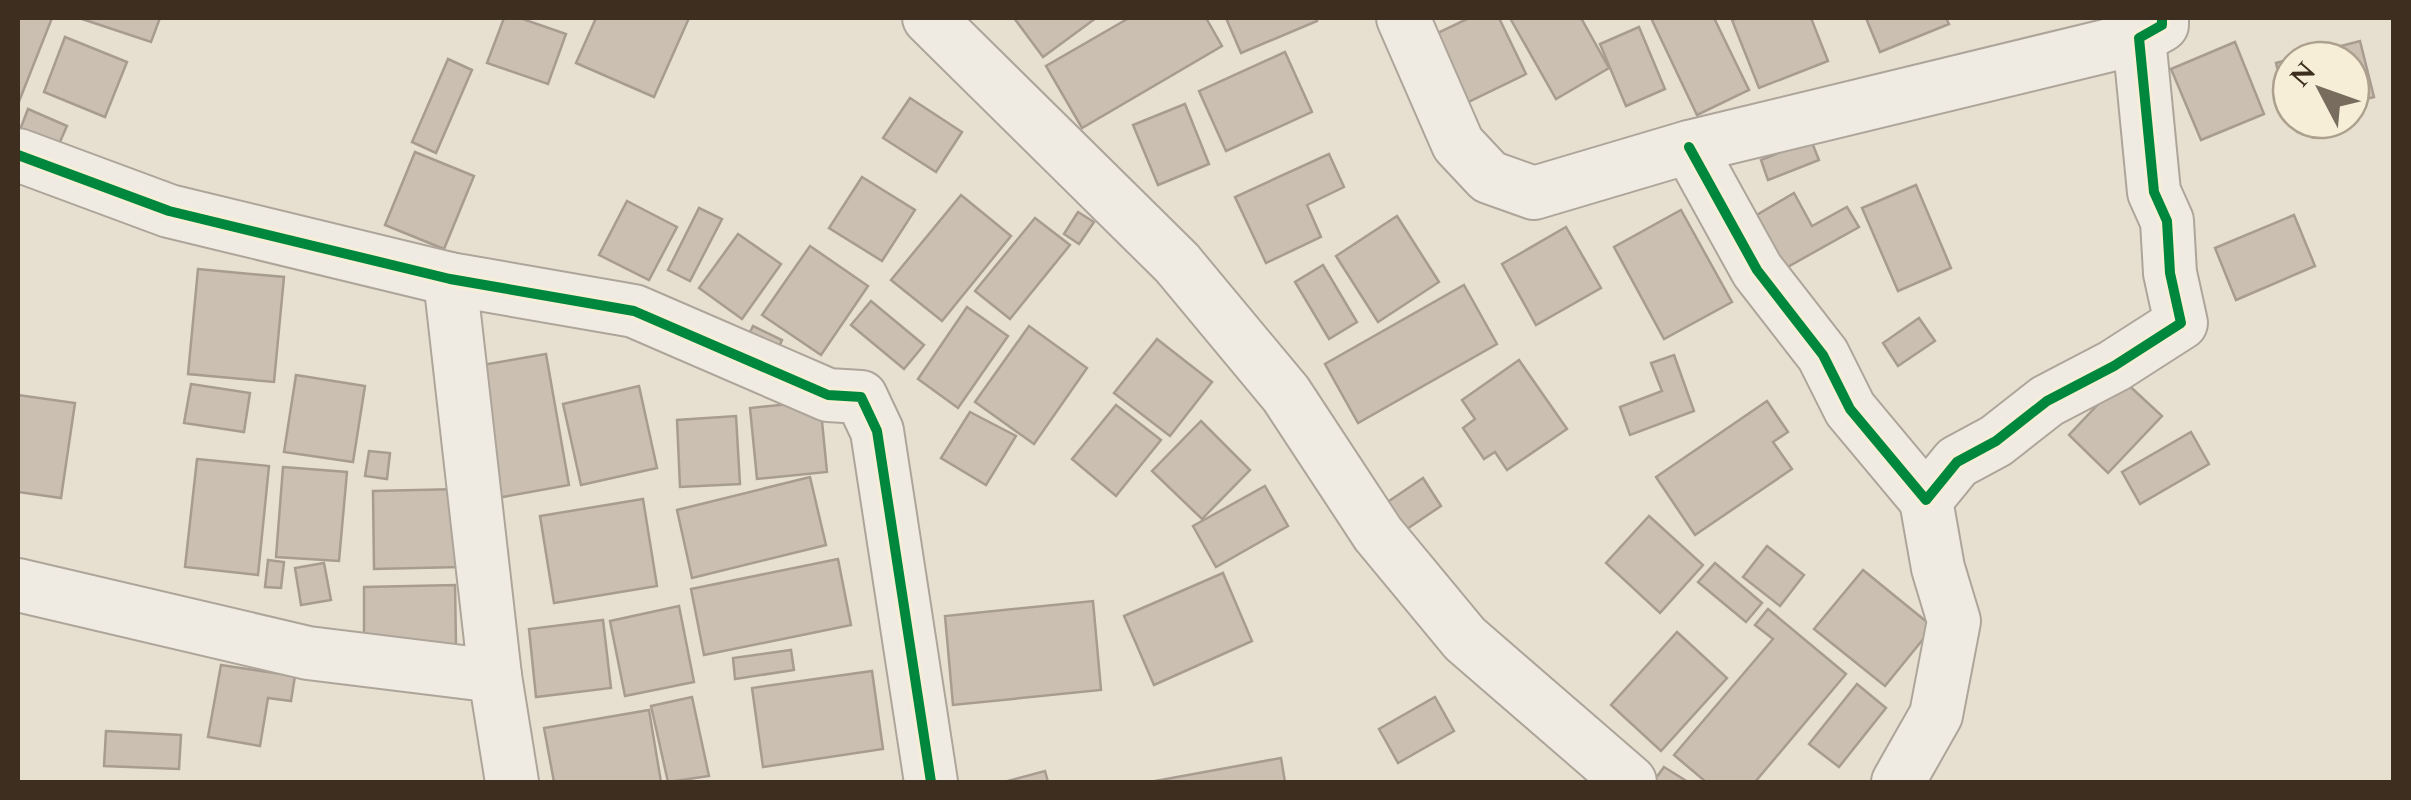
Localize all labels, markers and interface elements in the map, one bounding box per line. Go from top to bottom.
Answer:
north arrow [2271,40,2371,140]
text: N [2280,52,2327,97]

